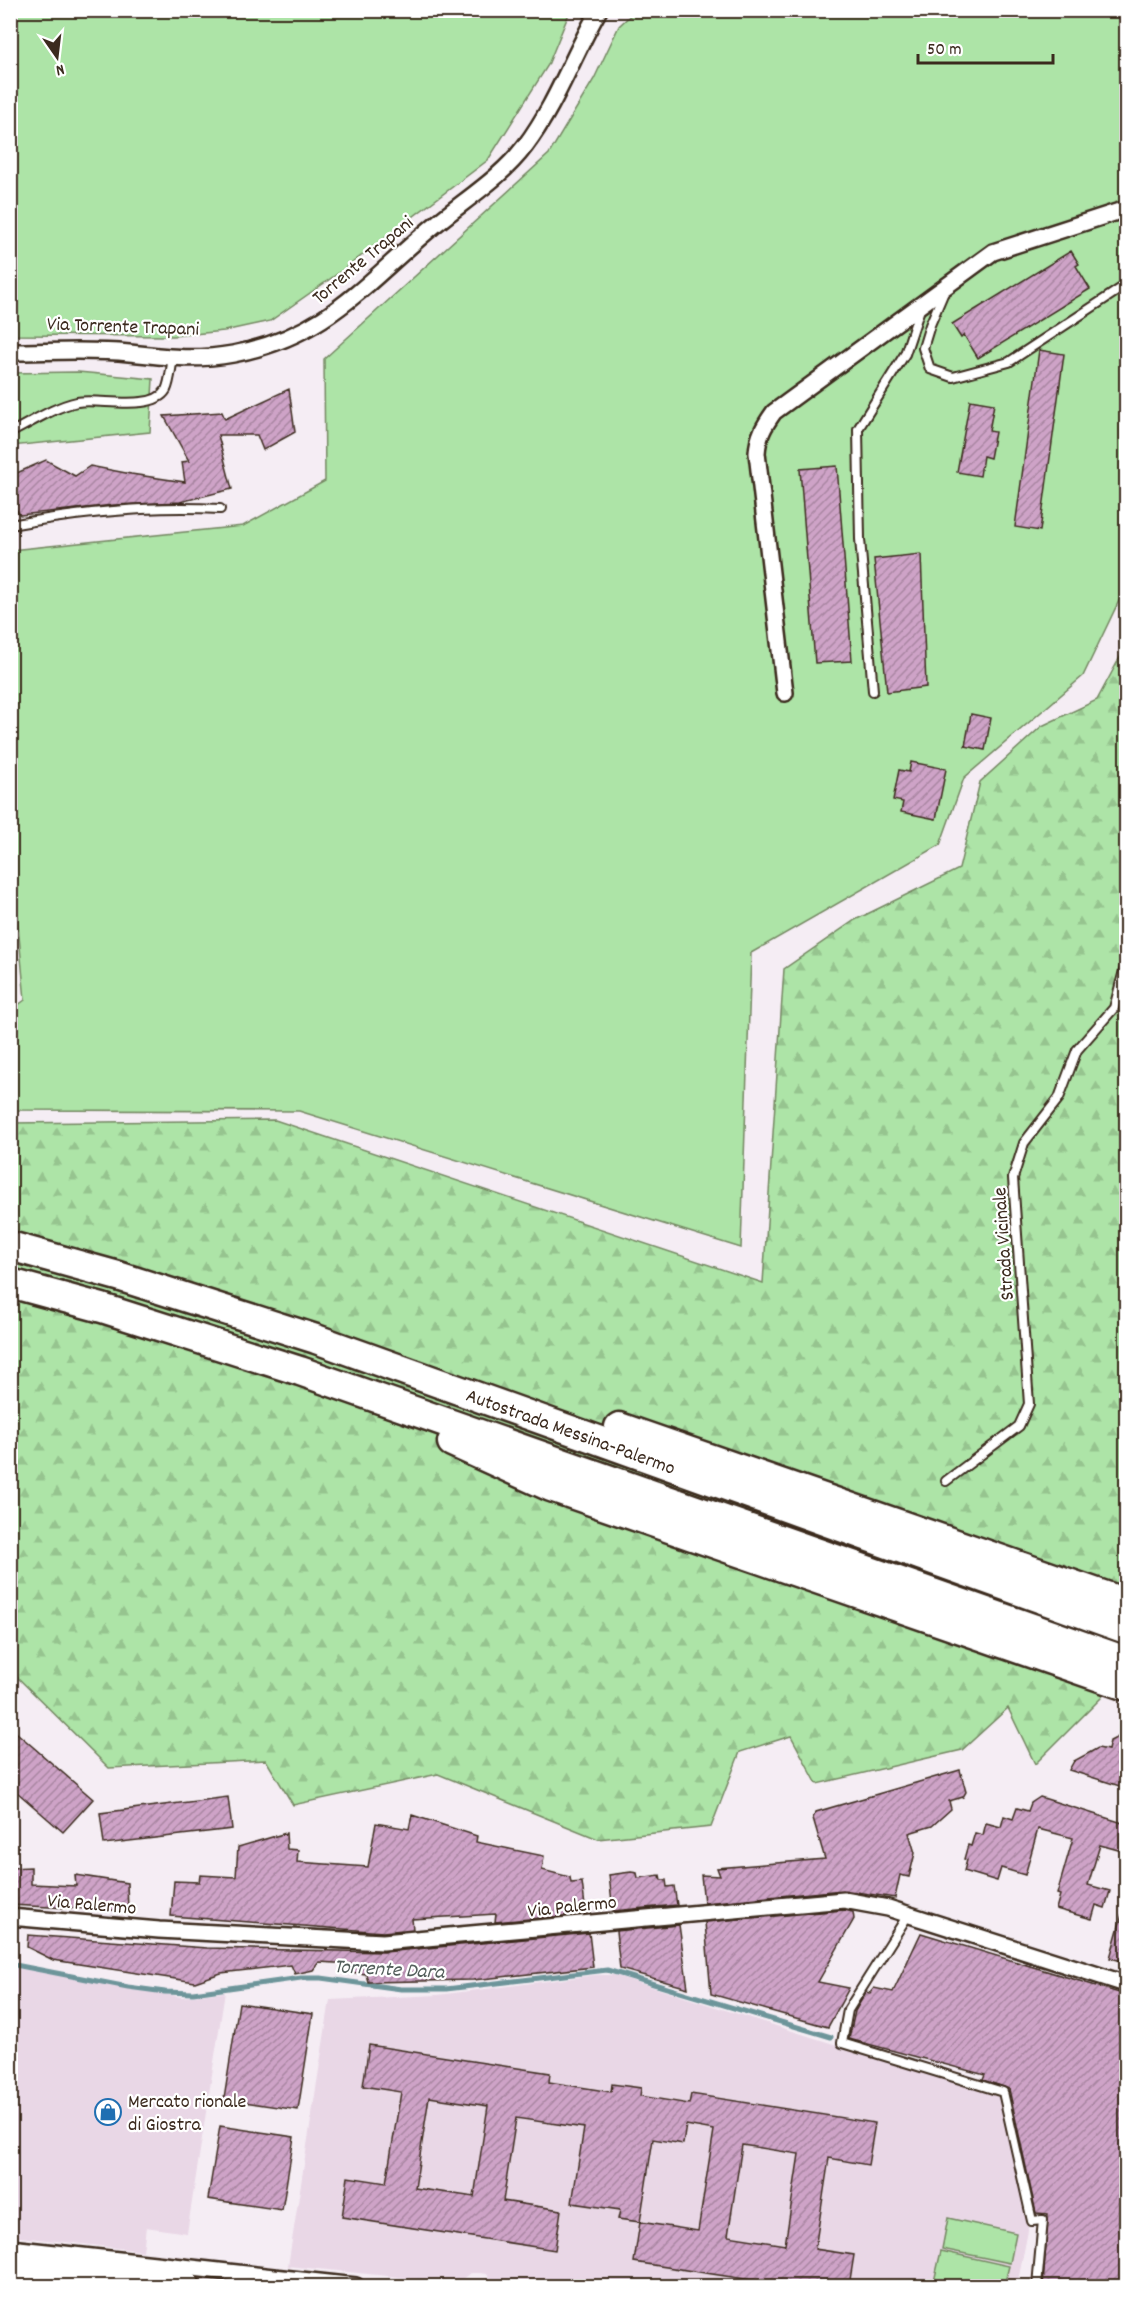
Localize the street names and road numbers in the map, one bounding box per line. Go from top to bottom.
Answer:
street label: Torrente Trapani [307,210,421,312]
street label: Via Torrente Trapani [46,311,200,345]
street label: Strada Vicinale [987,1186,1023,1301]
street label: Autostrada Messina-Palermo [462,1383,679,1484]
street label: Via Palermo [46,1888,138,1924]
street label: Via Palermo [526,1889,618,1927]

